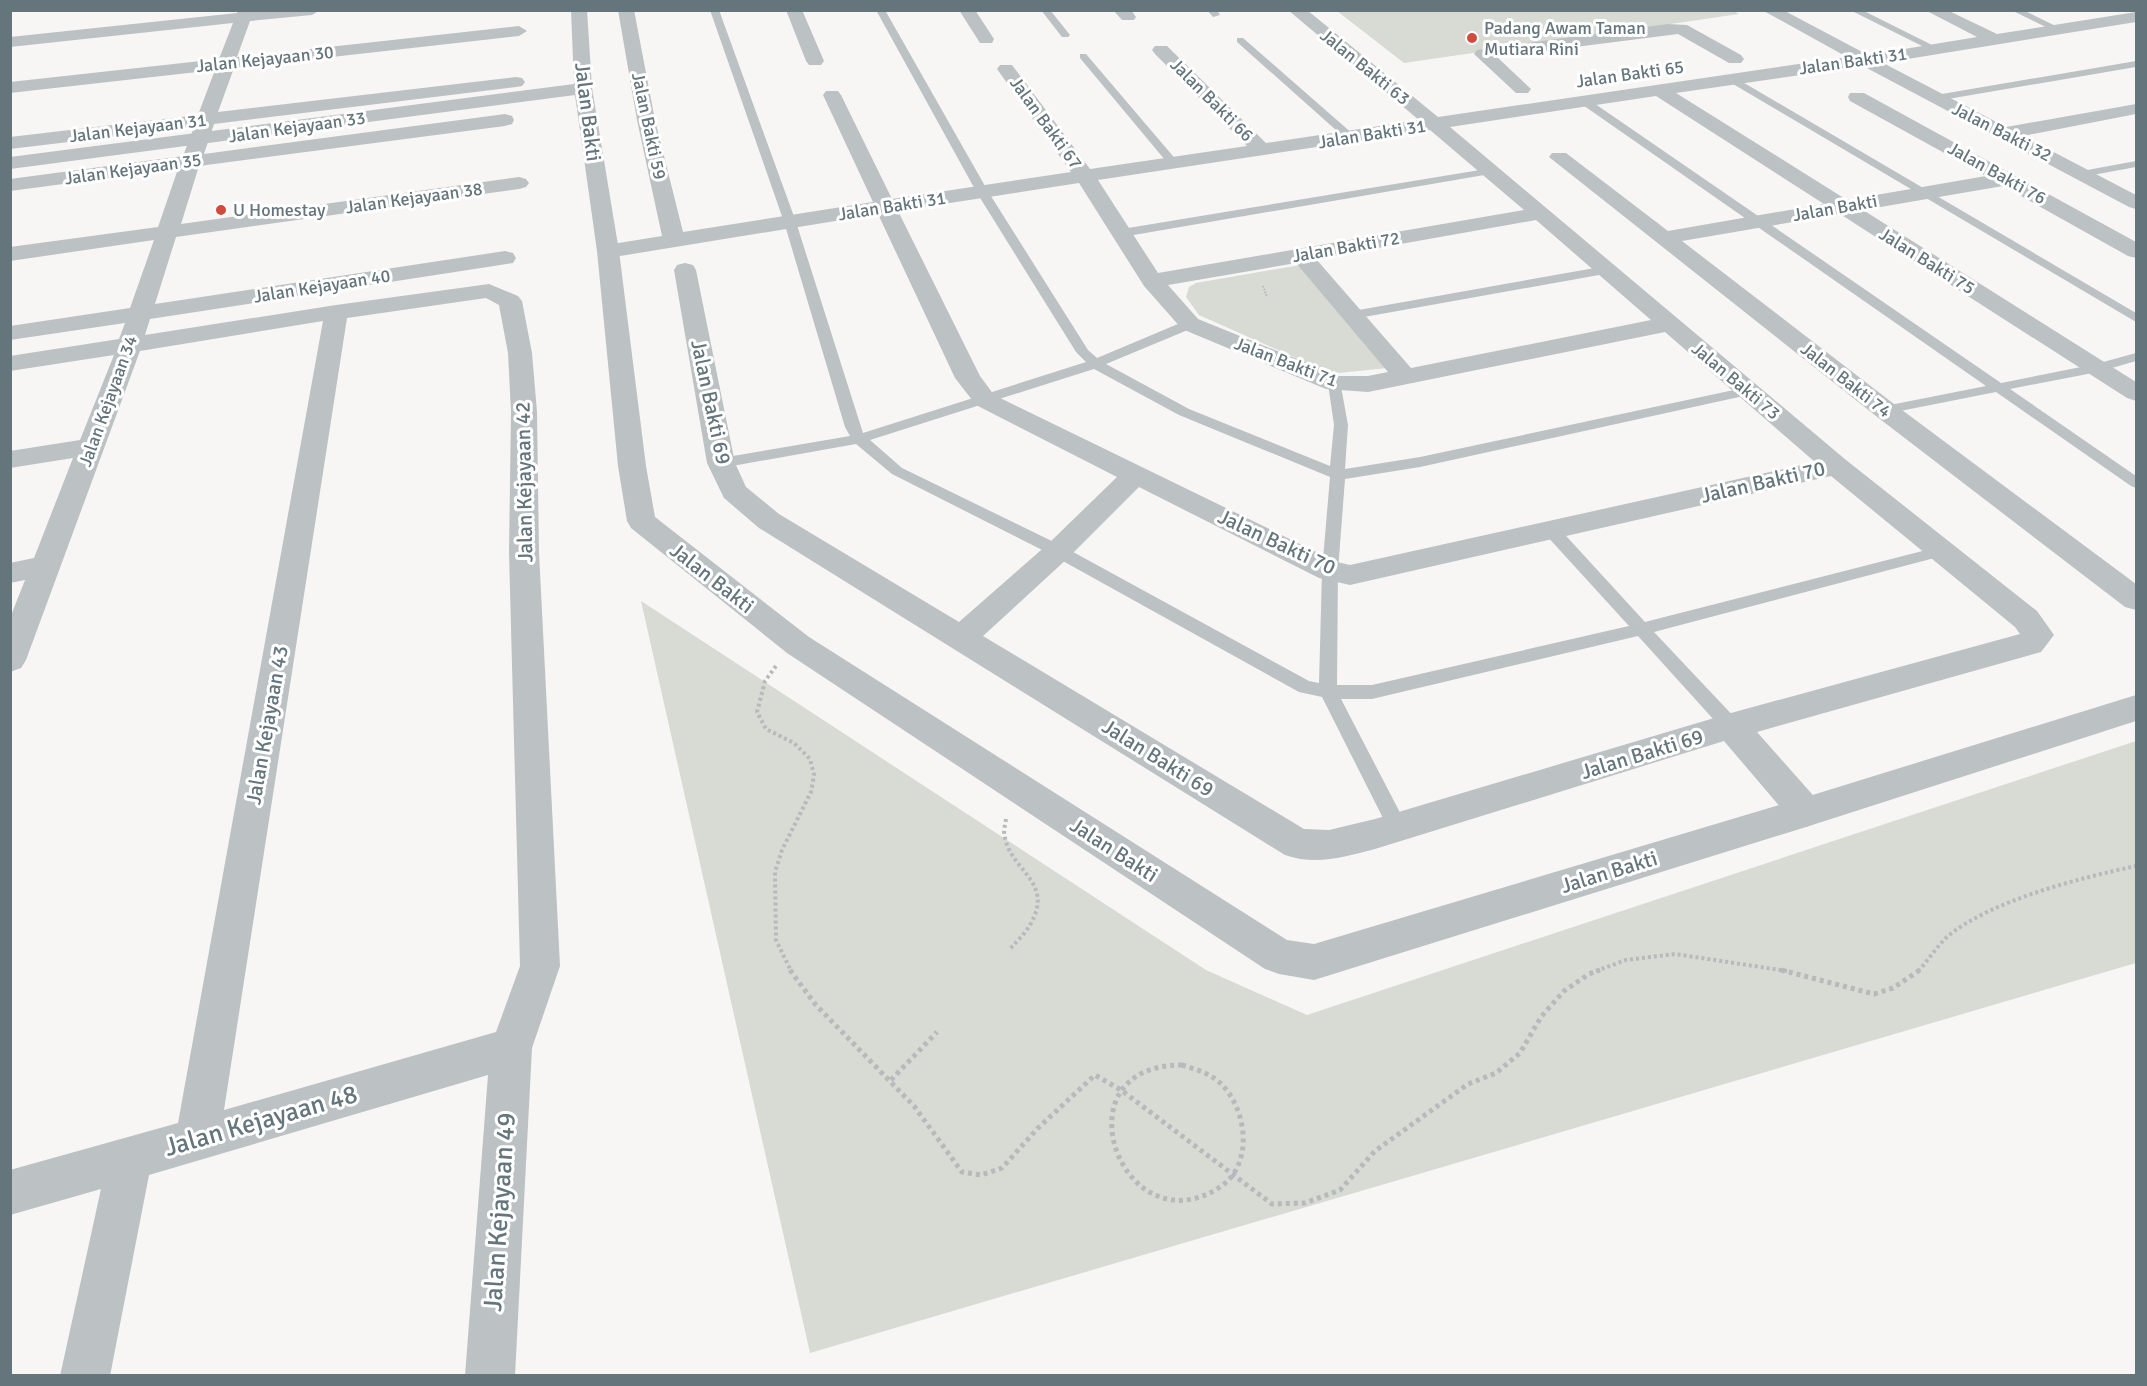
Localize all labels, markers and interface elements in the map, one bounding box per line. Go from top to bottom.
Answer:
place label: Padang Awam Taman Mutiara Rini [1484,17,1646,60]
street label: Jalan Bakti 63 [1316,24,1414,110]
marker: Padang Awam Taman Mutiara Rini [1465,31,1479,45]
street label: Jalan Kejayaan 30 [195,41,335,77]
street label: Jalan Bakti 31 [1798,43,1908,79]
street label: Jalan Bakti 66 [1166,54,1258,146]
street label: Jalan Bakti 65 [1575,56,1685,92]
street label: Jalan Bakti [569,61,607,163]
street label: Jalan Bakti 59 [627,71,671,181]
street label: Jalan Bakti 67 [1005,73,1087,173]
street label: Jalan Bakti 32 [1949,98,2055,166]
street label: Jalan Kejayaan 33 [227,107,367,147]
street label: Jalan Kejayaan 31 [68,109,208,147]
street label: Jalan Bakti 31 [1317,115,1427,153]
street label: Jalan Bakti 76 [1944,137,2050,209]
street label: Jalan Kejayaan 35 [63,149,203,189]
street label: Jalan Kejayaan 38 [344,178,484,218]
street label: Jalan Bakti 31 [837,187,947,225]
street label: Jalan Bakti [1791,190,1879,226]
place label: U Homestay [233,199,326,221]
marker: U Homestay [214,203,228,217]
street label: Jalan Bakti 75 [1875,223,1979,299]
street label: Jalan Bakti 72 [1291,227,1401,267]
street label: Jalan Kejayaan 40 [252,264,392,308]
street label: Jalan Kejayaan 34 [74,332,142,470]
street label: Jalan Bakti 71 [1231,332,1341,392]
street label: Jalan Bakti 69 [685,337,737,467]
street label: Jalan Bakti 73 [1687,338,1785,424]
street label: Jalan Bakti 74 [1796,338,1896,422]
street label: Jalan Kejayaan 42 [510,401,538,563]
street label: Jalan Bakti 70 [1698,455,1828,509]
street label: Jalan Bakti 70 [1214,503,1340,581]
street label: Jalan Bakti [665,537,759,619]
street label: Jalan Kejayaan 43 [240,643,294,807]
street label: Jalan Bakti 69 [1097,713,1219,803]
street label: Jalan Bakti 69 [1578,723,1706,785]
street label: Jalan Bakti [1065,812,1163,888]
street label: Jalan Bakti [1558,845,1660,899]
street label: Jalan Kejayaan 48 [161,1078,361,1164]
street label: Jalan Kejayaan 49 [477,1111,523,1313]

